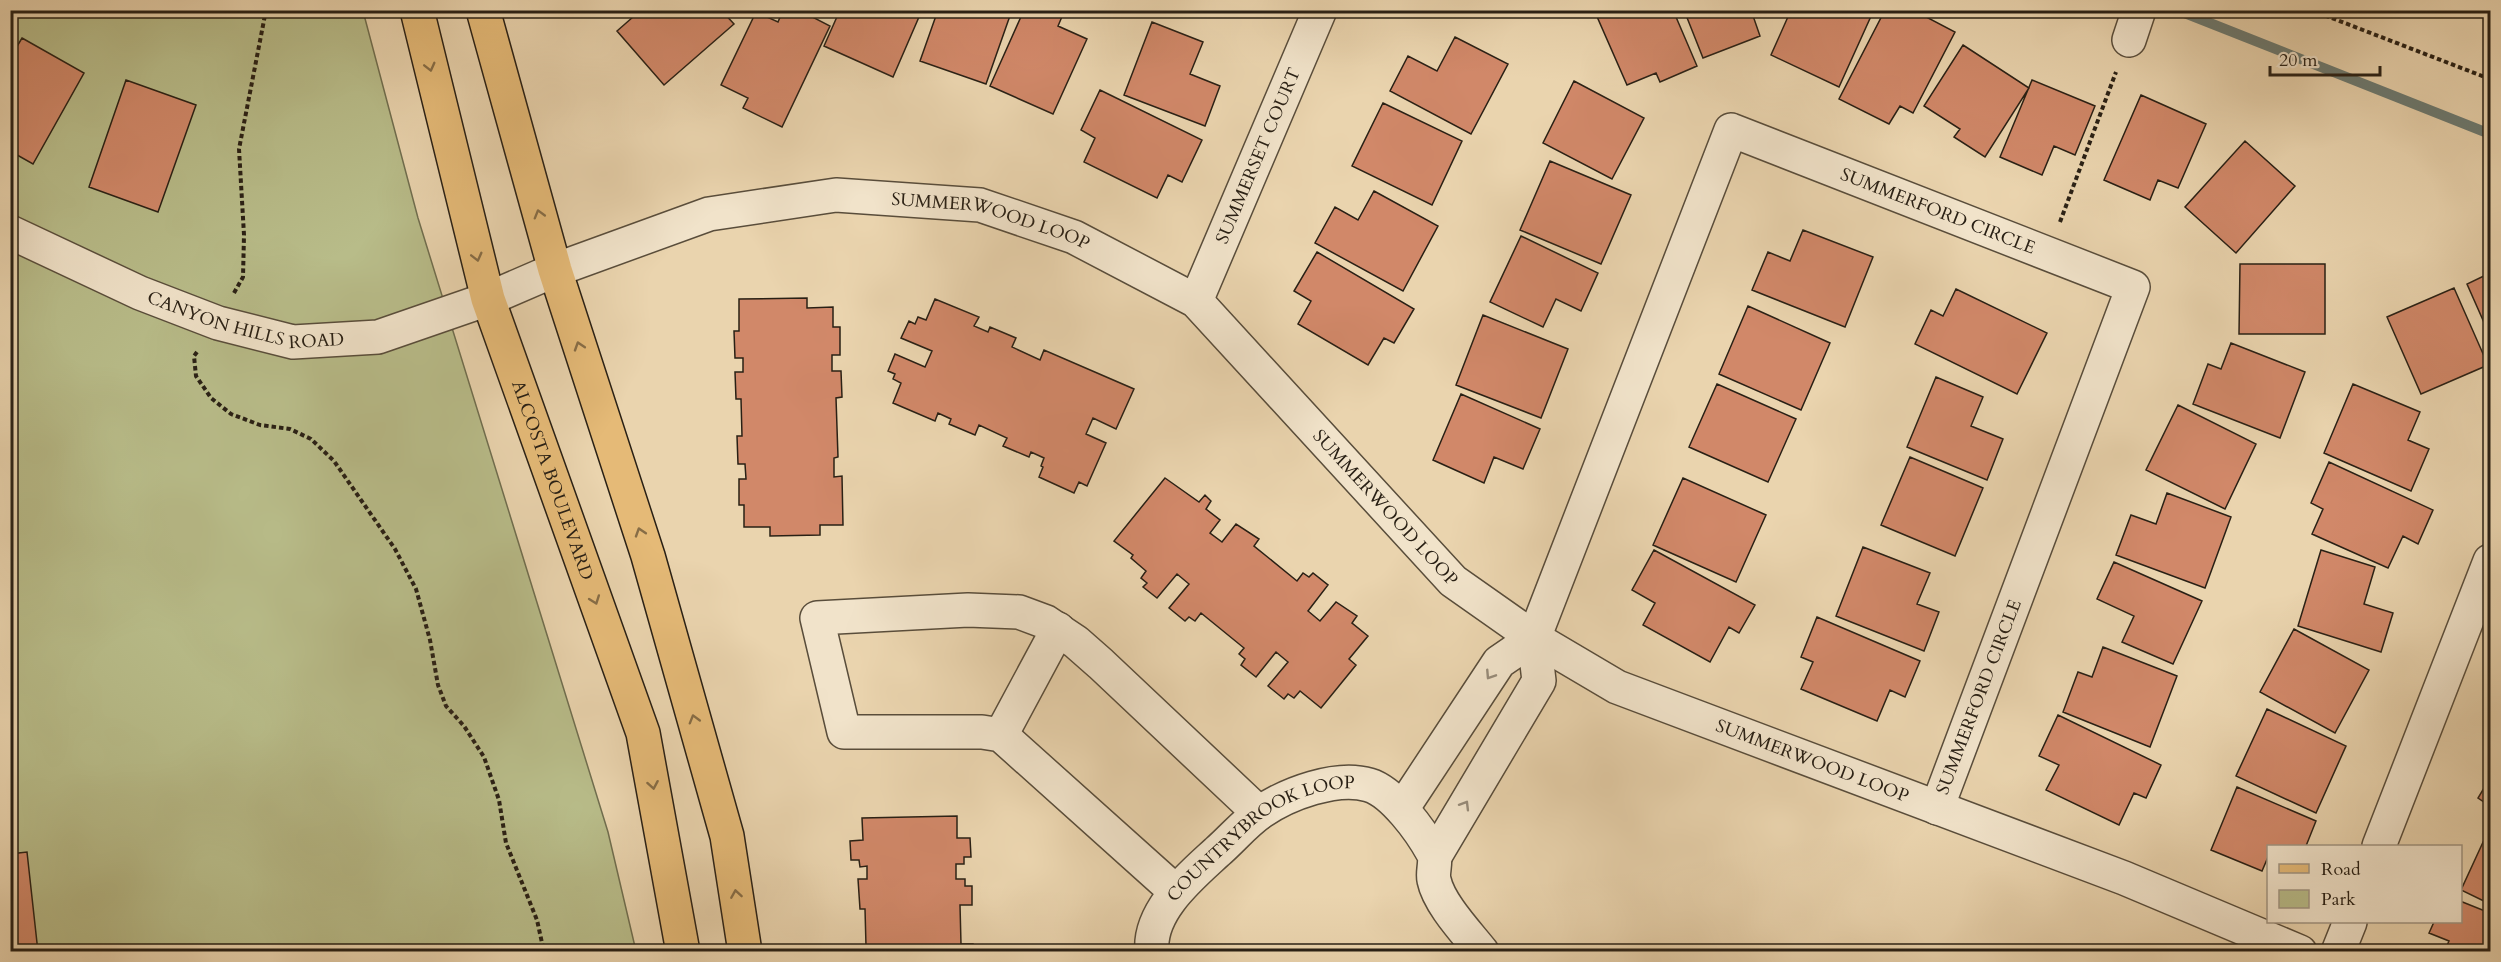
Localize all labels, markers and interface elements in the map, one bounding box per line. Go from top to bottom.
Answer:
scale bar [2270,39,2380,77]
text: 20 m [2279,48,2318,73]
one-way arrow [423,62,436,72]
street label: SUMMERSET COURT [1209,64,1307,248]
street label: SUMMERFORD CIRCLE [1837,162,2039,260]
street label: SUMMERWOOD LOOP [890,186,1094,256]
one-way arrow [534,209,546,220]
one-way arrow [470,251,482,262]
street label: CANYON HILLS ROAD [144,284,345,355]
one-way arrow [574,341,587,352]
street label: ALCOSTA BOULEVARD [506,377,600,584]
street label: SUMMERWOOD LOOP [1307,424,1464,591]
one-way arrow [635,527,647,538]
one-way arrow [588,594,601,605]
street label: SUMMERFORD CIRCLE [1930,596,2028,798]
one-way arrow [1486,668,1497,679]
street label: SUMMERWOOD LOOP [1712,713,1913,808]
one-way arrow [689,714,701,725]
street label: COUNTRYBROOK LOOP [1161,770,1355,907]
one-way arrow [646,780,659,790]
one-way arrow [1457,801,1469,811]
legend [2267,845,2462,923]
text: Road [2321,857,2361,882]
text: Park [2321,887,2356,912]
one-way arrow [730,889,743,899]

